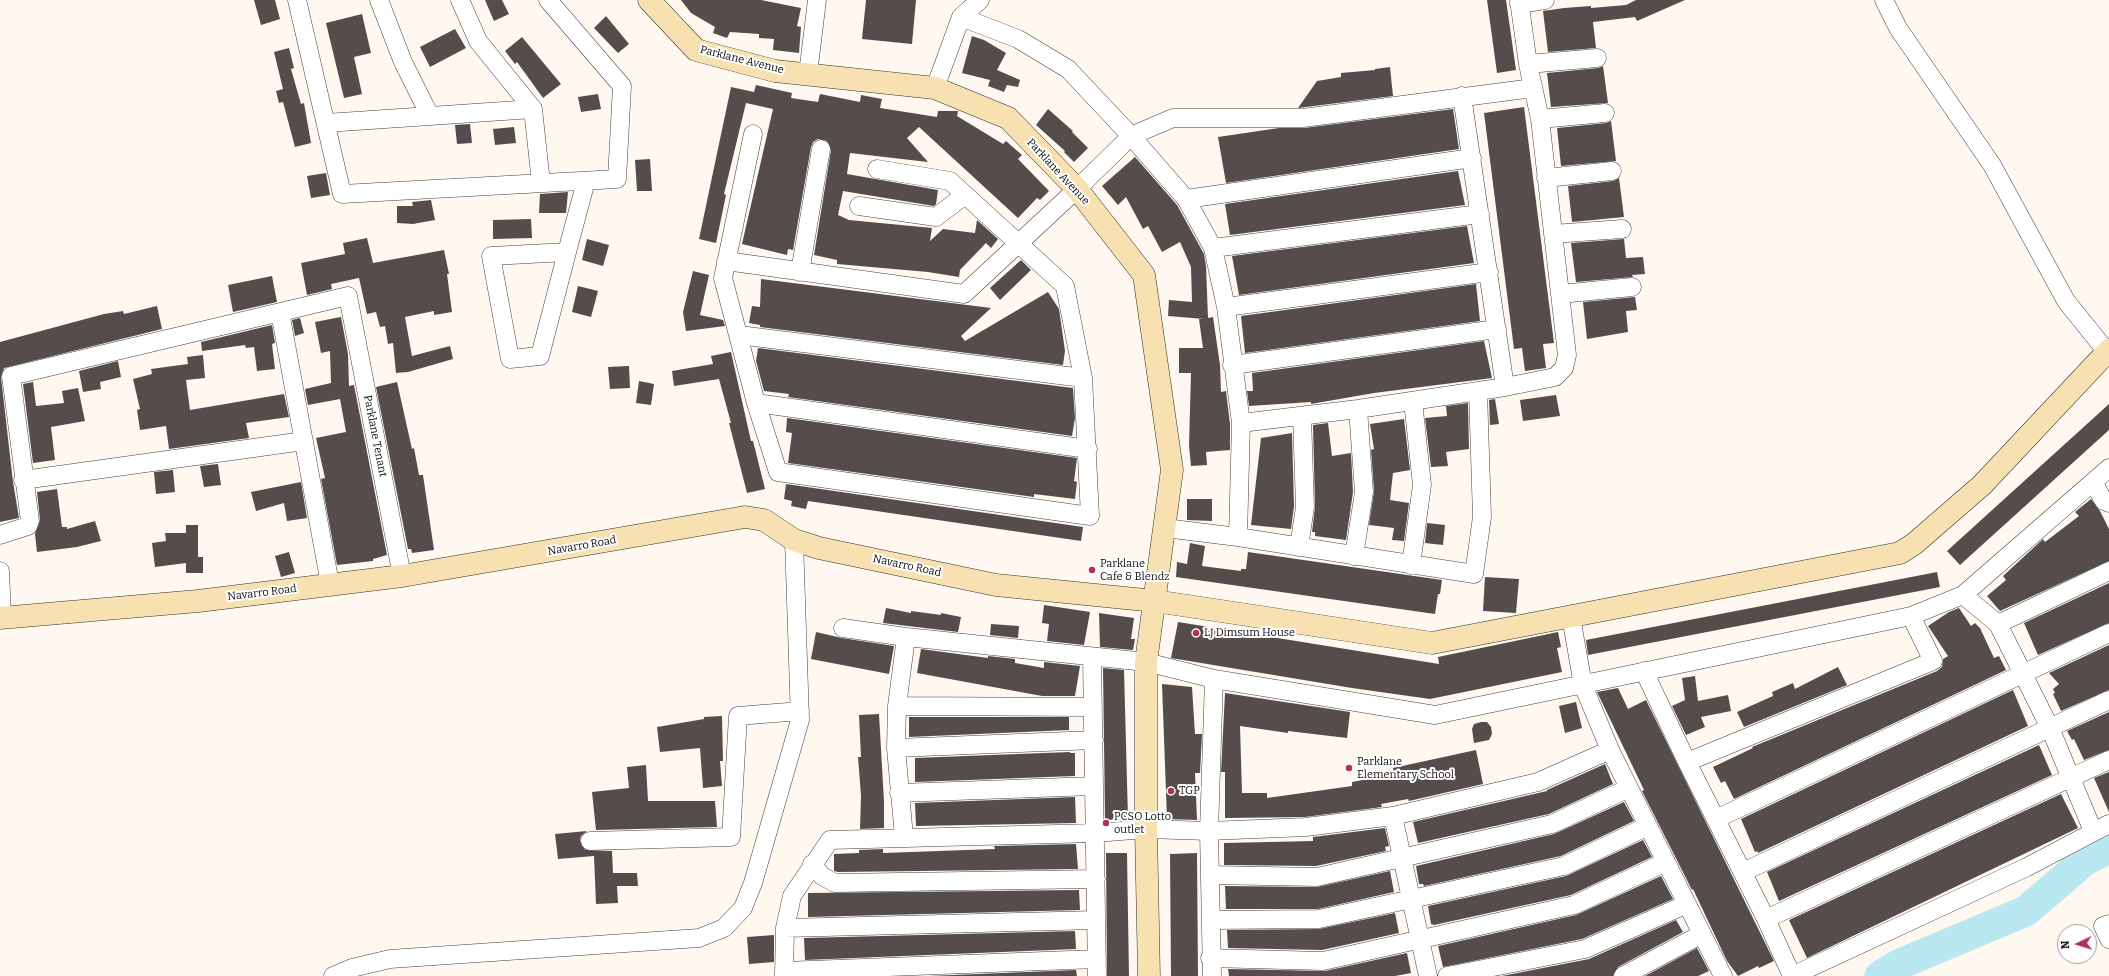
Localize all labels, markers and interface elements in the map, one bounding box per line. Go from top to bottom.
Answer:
street label: Parklane Avenue [699,43,785,77]
street label: Parklane Avenue [1024,136,1092,208]
street label: Parklane Tenant [361,394,389,478]
street label: Navarro Road [547,533,617,559]
street label: Navarro Road [872,552,942,580]
place label: Parklane Cafe & Blendz [1100,557,1170,583]
marker: Parklane Cafe & Blendz [1087,565,1097,575]
street label: Navarro Road [227,582,297,604]
place label: LJ Dimsum House [1204,626,1295,640]
marker: LJ Dimsum House [1191,628,1201,638]
place label: Parklane Elementary School [1357,755,1454,781]
marker: Parklane Elementary School [1344,763,1354,773]
place label: TGP [1179,784,1200,798]
marker: TGP [1166,786,1176,796]
place label: PCSO Lotto outlet [1114,810,1171,836]
marker: PCSO Lotto outlet [1101,818,1111,828]
north arrow [2057,924,2097,964]
text: N [2059,940,2072,949]

